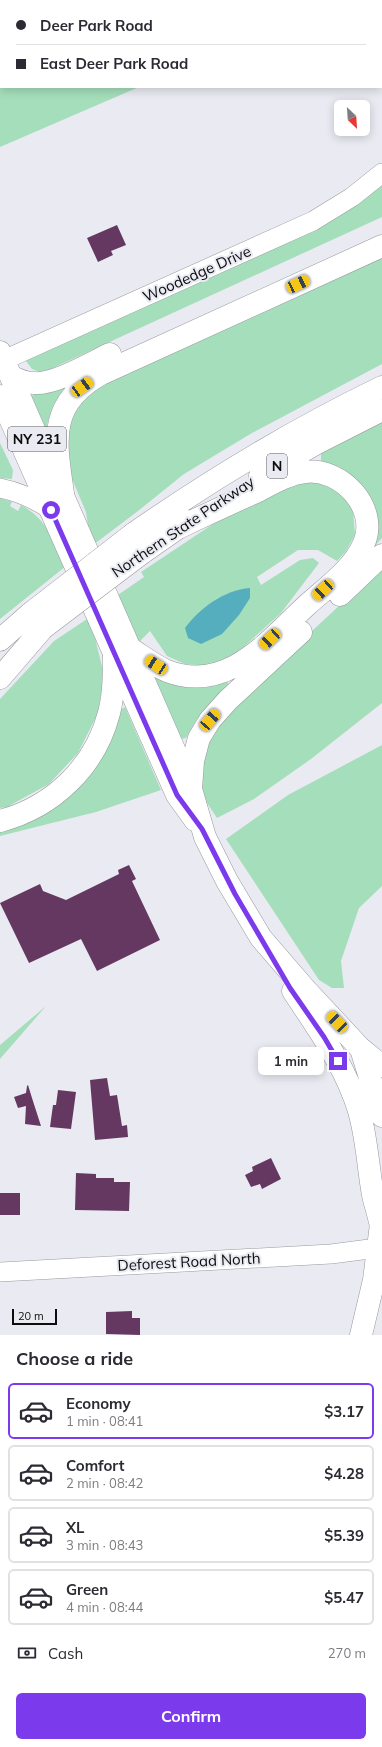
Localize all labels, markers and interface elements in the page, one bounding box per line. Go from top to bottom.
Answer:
text: Deer Park Road [40,16,153,35]
text: East Deer Park Road [40,54,188,73]
north arrow [334,100,370,136]
map controls [334,100,370,136]
street label: Woodedge Drive [140,241,254,306]
car [285,273,311,295]
car [69,375,95,399]
road number: NY 231 [8,427,66,451]
road number: N [267,454,287,478]
street label: Northern State Parkway [108,472,258,581]
route start [42,501,60,519]
car [310,577,336,603]
car [257,626,283,652]
car [143,653,169,677]
car [198,707,222,733]
car [324,1009,350,1035]
callout: 1 min [258,1047,324,1075]
route end [329,1052,347,1070]
text: 1 min [274,1053,308,1069]
street label: Deforest Road North [117,1248,261,1275]
scale bar [12,1307,57,1326]
text: 20 m [18,1309,44,1323]
text: Choose a ride [16,1347,133,1370]
icon: car [18,1393,54,1429]
text: Economy [66,1394,131,1413]
text: $3.17 [324,1402,364,1421]
text: 1 min · 08:41 [66,1413,143,1429]
icon: car [18,1455,54,1491]
text: Comfort [66,1456,124,1475]
text: $4.28 [324,1464,364,1483]
text: 2 min · 08:42 [66,1475,143,1491]
icon: car [18,1517,54,1553]
text: XL [66,1518,84,1537]
text: $5.39 [324,1526,364,1545]
text: 3 min · 08:43 [66,1537,143,1553]
icon: car [18,1579,54,1615]
text: Green [66,1580,108,1599]
text: $5.47 [324,1588,364,1607]
text: 4 min · 08:44 [66,1599,143,1615]
icon: cash [16,1642,38,1664]
text: Cash [48,1644,83,1663]
text: 270 m [328,1645,366,1661]
button: Confirm [16,1693,366,1739]

